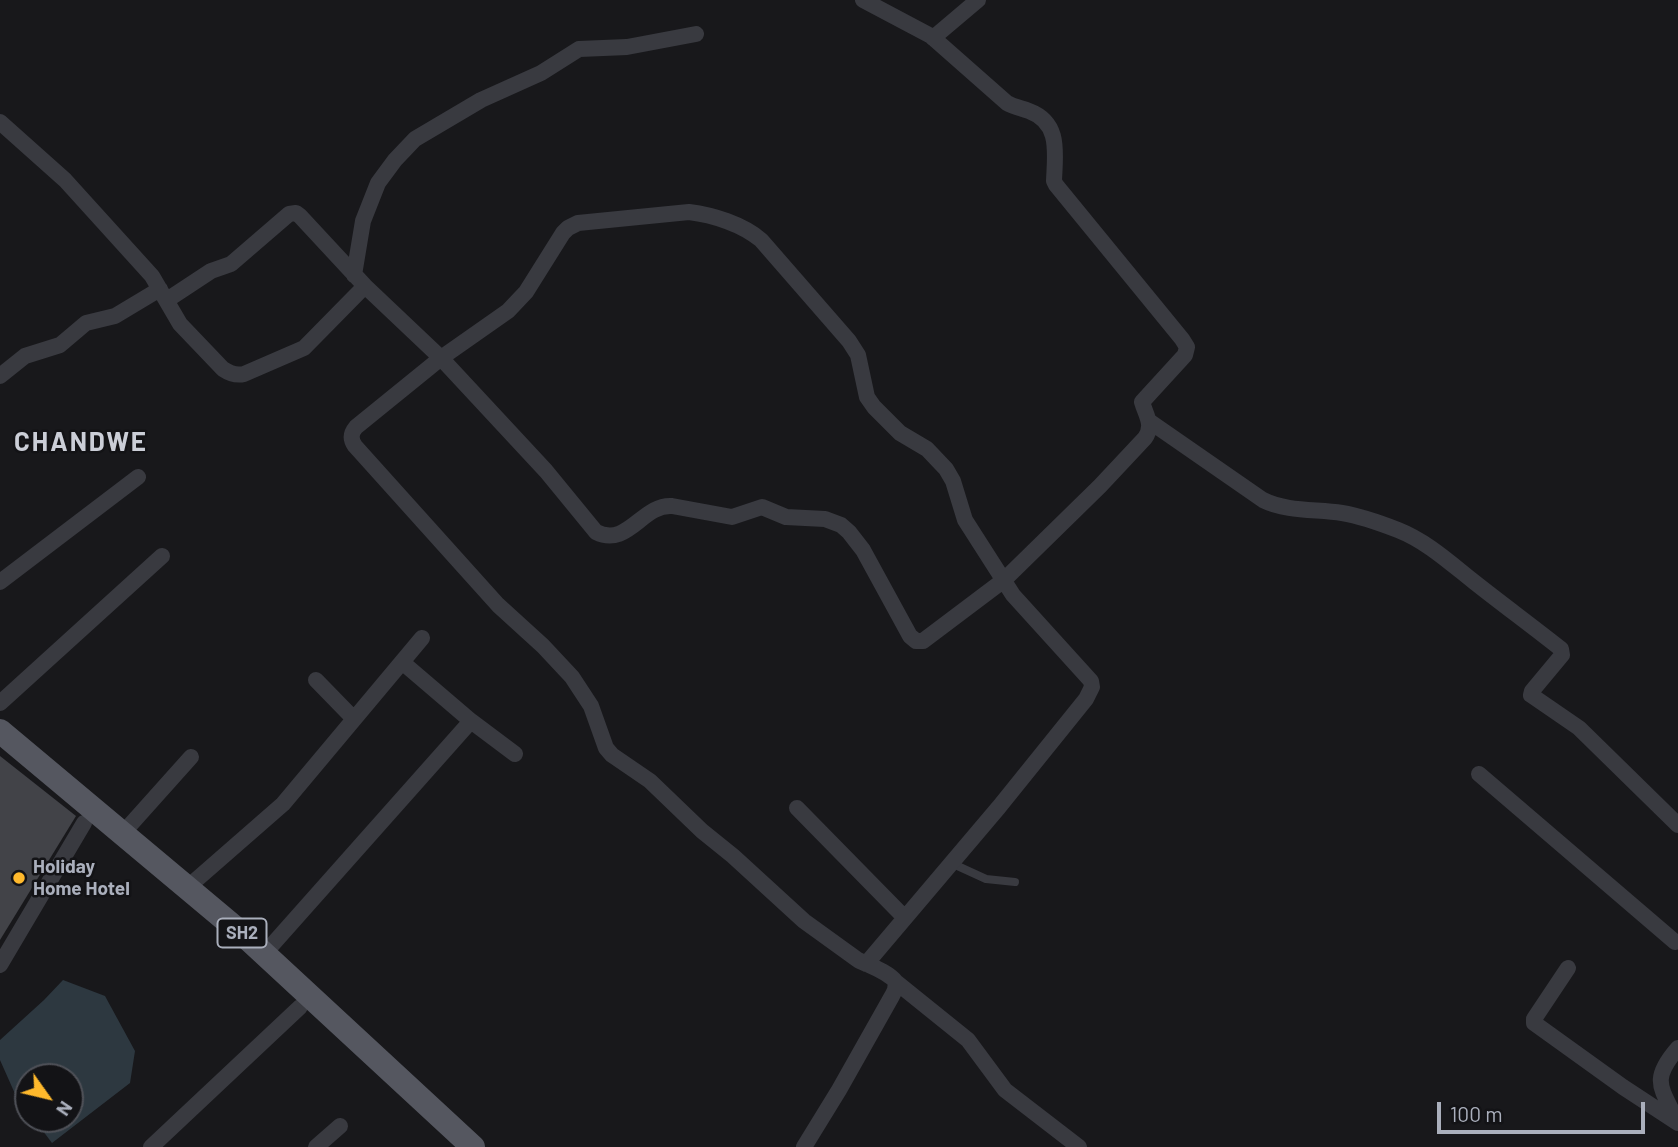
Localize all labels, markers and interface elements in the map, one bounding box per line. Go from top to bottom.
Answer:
district label: CHANDWE [15,426,147,458]
place label: Holiday Home Hotel [33,856,130,900]
marker: Holiday Home Hotel [11,870,27,886]
road number: SH2 [218,918,266,948]
north arrow [14,1063,84,1133]
scale bar [1440,1088,1648,1132]
text: N [52,1097,78,1121]
text: 100 m [1450,1101,1503,1126]

